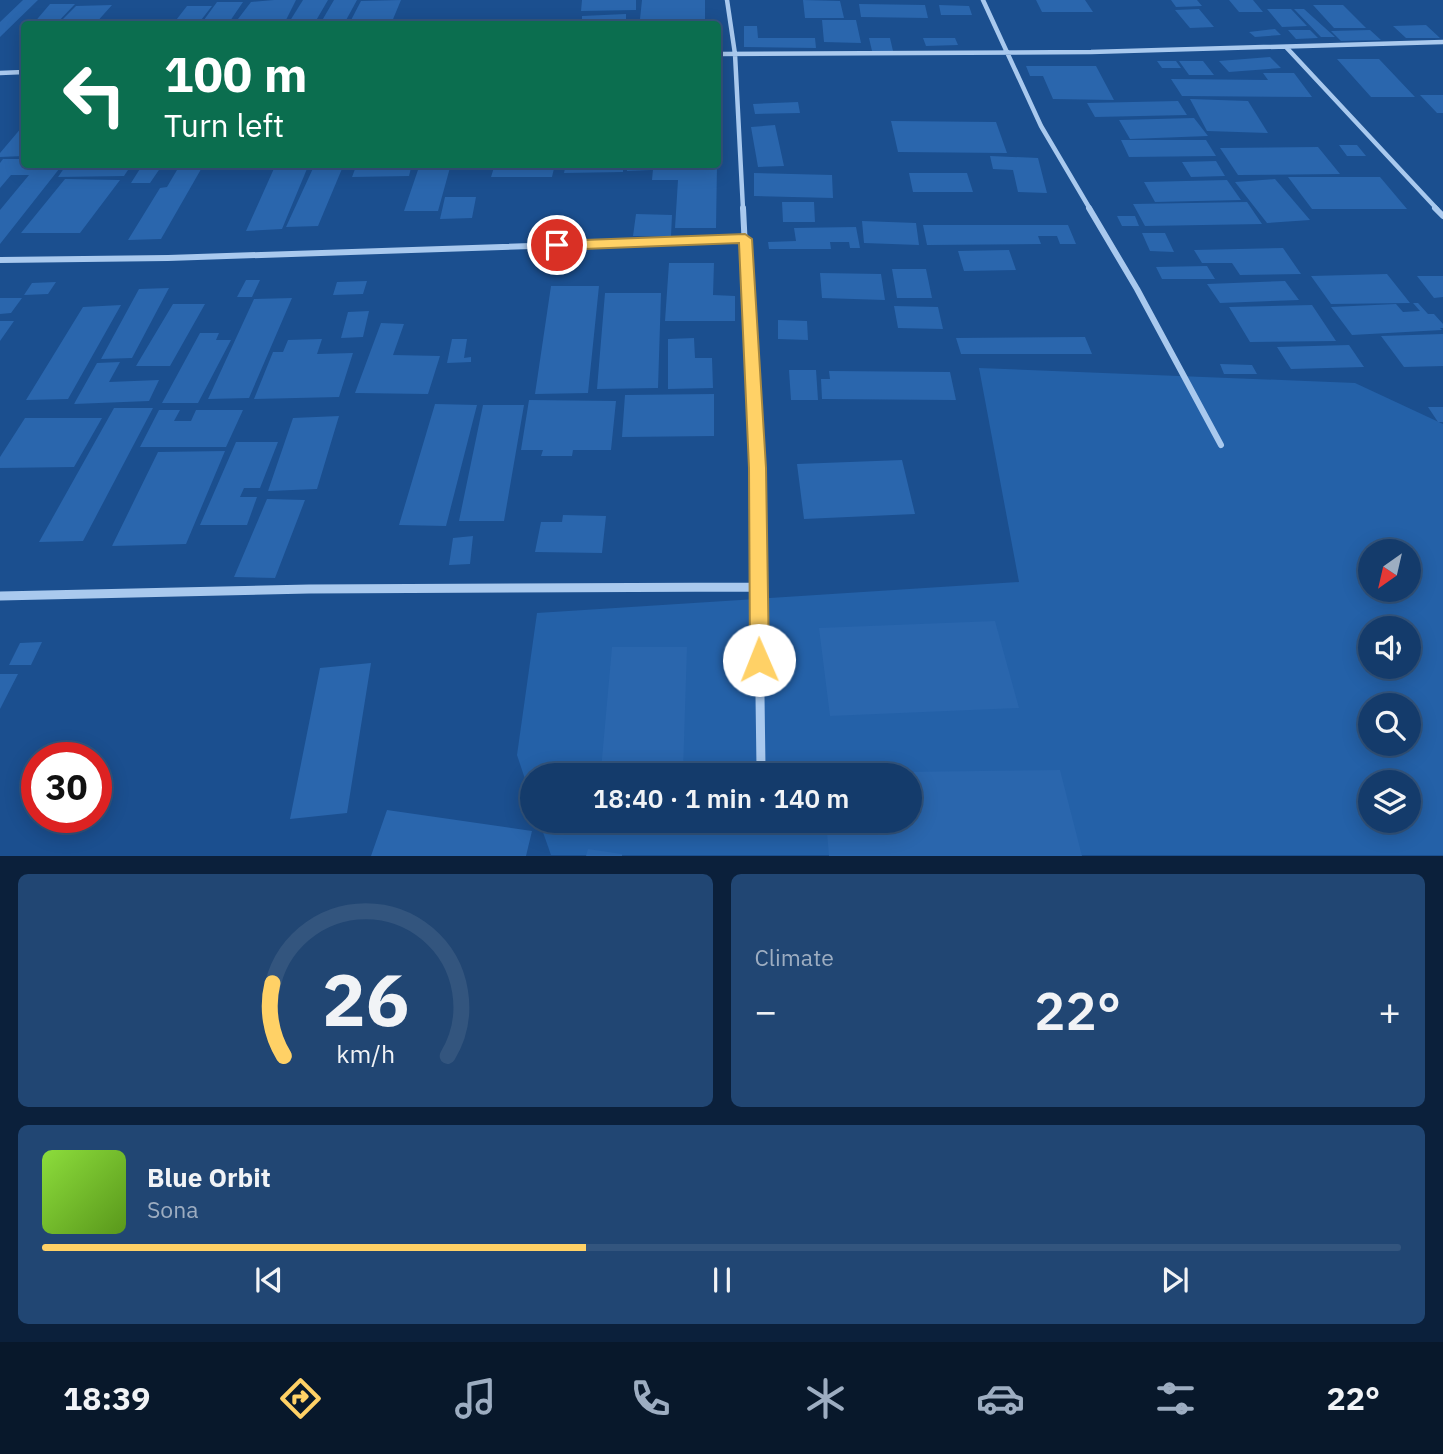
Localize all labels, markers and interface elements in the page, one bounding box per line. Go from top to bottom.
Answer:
text: 100 m [164,42,308,105]
icon: left [49,49,140,140]
text: Turn left [164,104,284,146]
pin [527,215,587,275]
icon: arrive [538,226,576,264]
north arrow [1358,539,1421,602]
map controls [1358,539,1421,833]
button: sound [1358,616,1421,679]
position arrow [722,623,796,697]
button: search [1358,693,1421,756]
speed limit sign: 30 [21,742,112,833]
button: layers [1358,770,1421,833]
text: 18:40 · 1 min · 140 m [593,781,849,815]
text: Climate [755,942,834,972]
text: 26 [322,952,409,1047]
text: 22° [1034,977,1121,1044]
text: − [755,986,777,1035]
text: + [1378,986,1401,1035]
text: km/h [336,1037,395,1070]
text: Blue Orbit [147,1160,271,1194]
text: Sona [147,1194,199,1224]
icon: previous [250,1261,288,1299]
icon: pause [703,1261,741,1299]
icon: next [1156,1261,1194,1299]
icon: directions [276,1374,325,1423]
icon: music [451,1374,500,1423]
icon: phone [626,1374,675,1423]
icon: climate [801,1374,850,1423]
icon: car [976,1374,1025,1423]
icon: filters [1151,1374,1200,1423]
text: 18:39 [63,1377,150,1419]
text: 22° [1326,1377,1380,1419]

